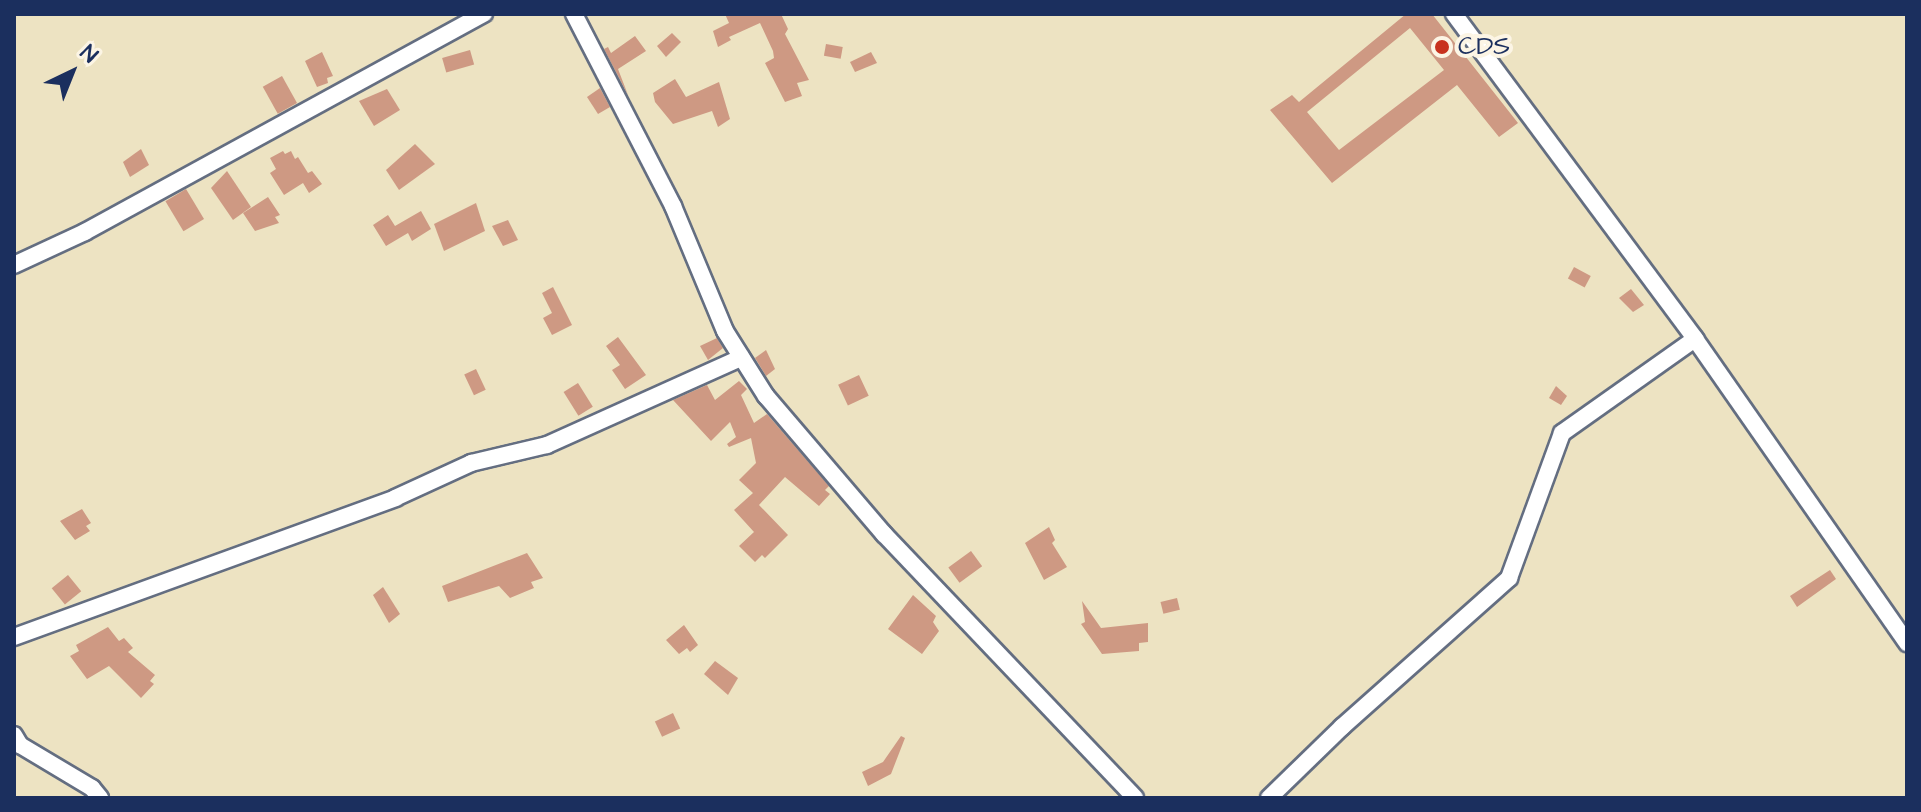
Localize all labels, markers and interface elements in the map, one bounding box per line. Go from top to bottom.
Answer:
place label: CDS [1458,31,1510,63]
north arrow [32,32,112,112]
text: N [73,38,104,70]
marker: CDS [1433,38,1451,56]

